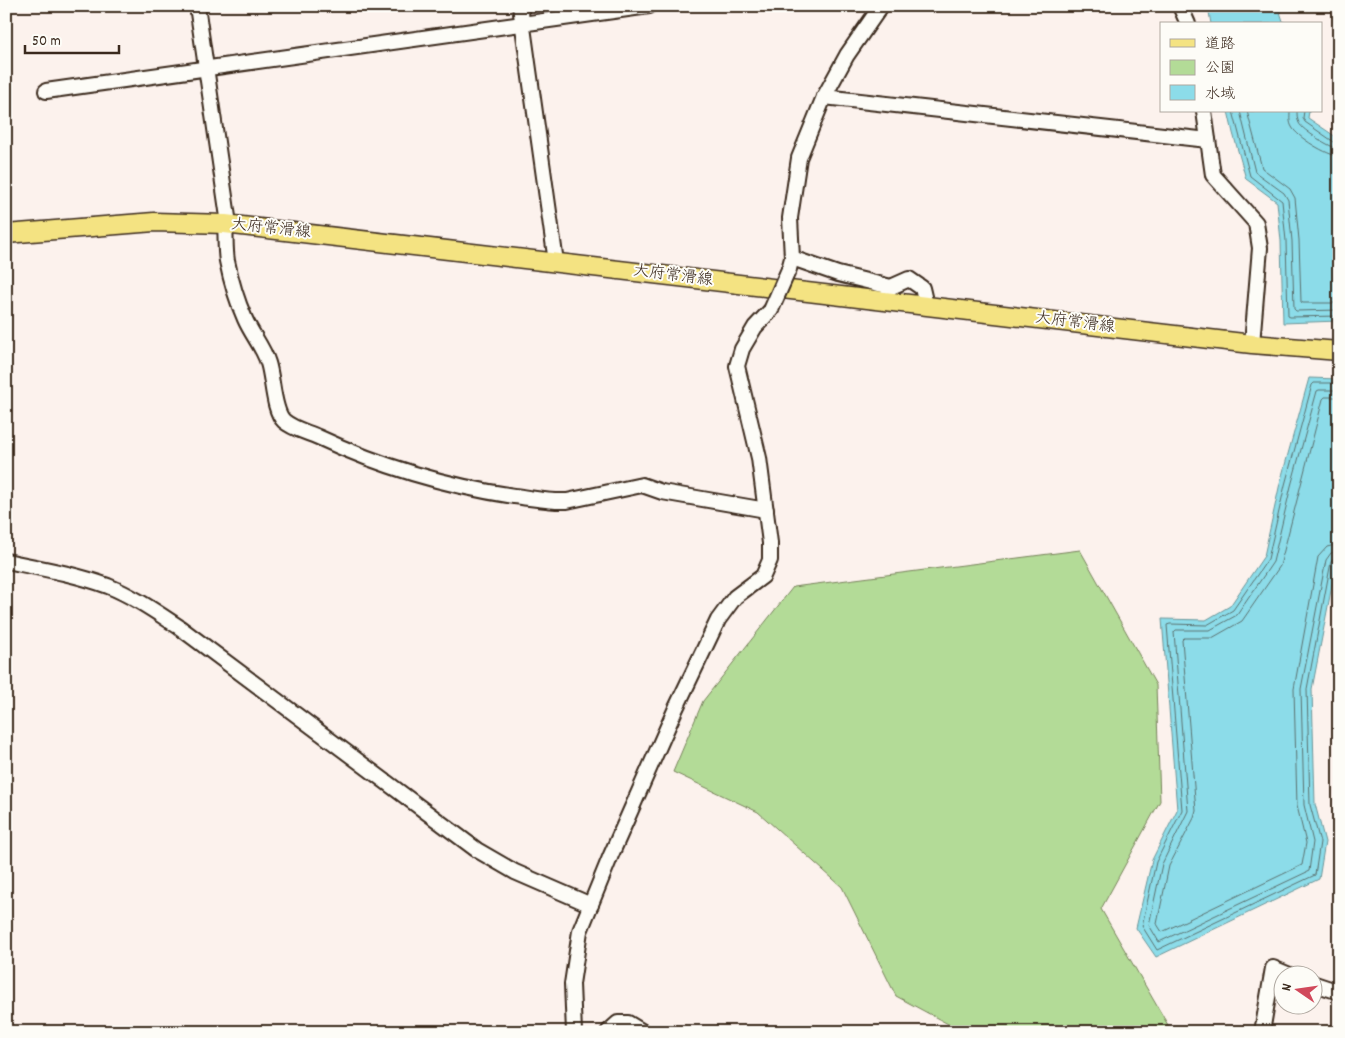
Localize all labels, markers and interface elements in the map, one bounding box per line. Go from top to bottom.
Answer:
scale bar [25,22,119,54]
legend [1160,22,1322,112]
text: 50 m [32,31,61,53]
text: 道路 [1205,34,1235,56]
text: 公園 [1205,58,1235,80]
text: 水域 [1205,84,1235,106]
street label: 大府常滑線 [230,213,312,245]
street label: 大府常滑線 [632,260,714,292]
street label: 大府常滑線 [1034,307,1116,339]
north arrow [1272,966,1322,1016]
text: N [1277,982,1298,993]

